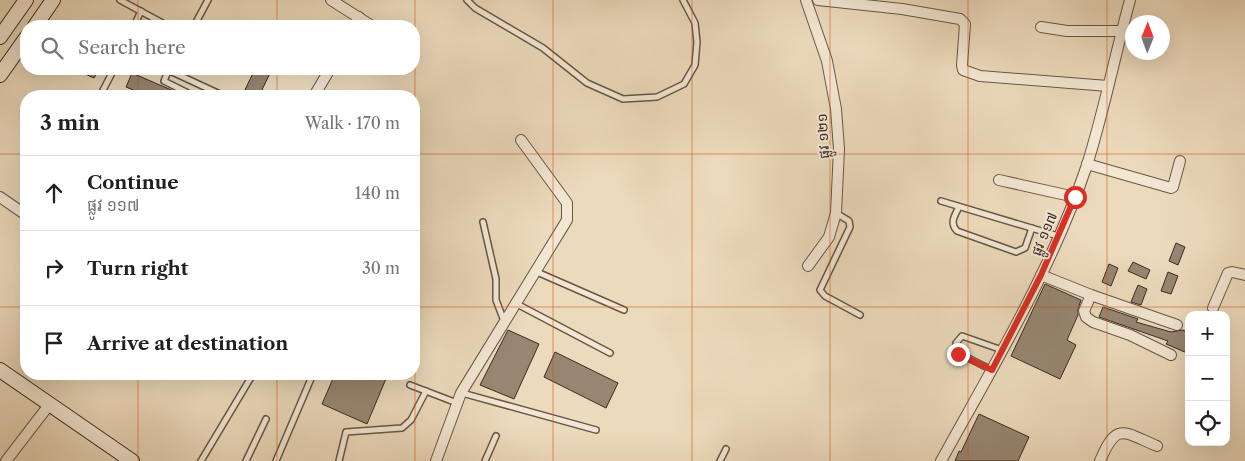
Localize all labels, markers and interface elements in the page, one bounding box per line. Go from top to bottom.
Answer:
north arrow [1125,15,1170,60]
search box [20,20,420,75]
icon: search [38,34,66,62]
text: Search here [78,36,186,59]
text: 3 min [40,110,100,135]
text: Walk · 170 m [305,113,400,133]
street label: ផ្លូវ ១២១ [813,113,836,159]
text: Continue [87,171,179,194]
icon: ahead [40,179,68,207]
text: 140 m [355,183,400,203]
route start [1064,186,1087,209]
text: ផ្លូវ ១១៧ [87,195,139,215]
street label: ផ្លូវ ១១៧ [1027,209,1064,260]
icon: right [40,254,68,282]
text: Turn right [87,257,188,280]
text: 30 m [362,258,400,278]
map controls [1185,311,1230,446]
button: + [1185,311,1230,356]
icon: arrive [40,329,68,357]
text: Arrive at destination [87,332,288,355]
route end [947,343,970,366]
button: − [1185,356,1230,401]
button: locate [1185,401,1230,446]

